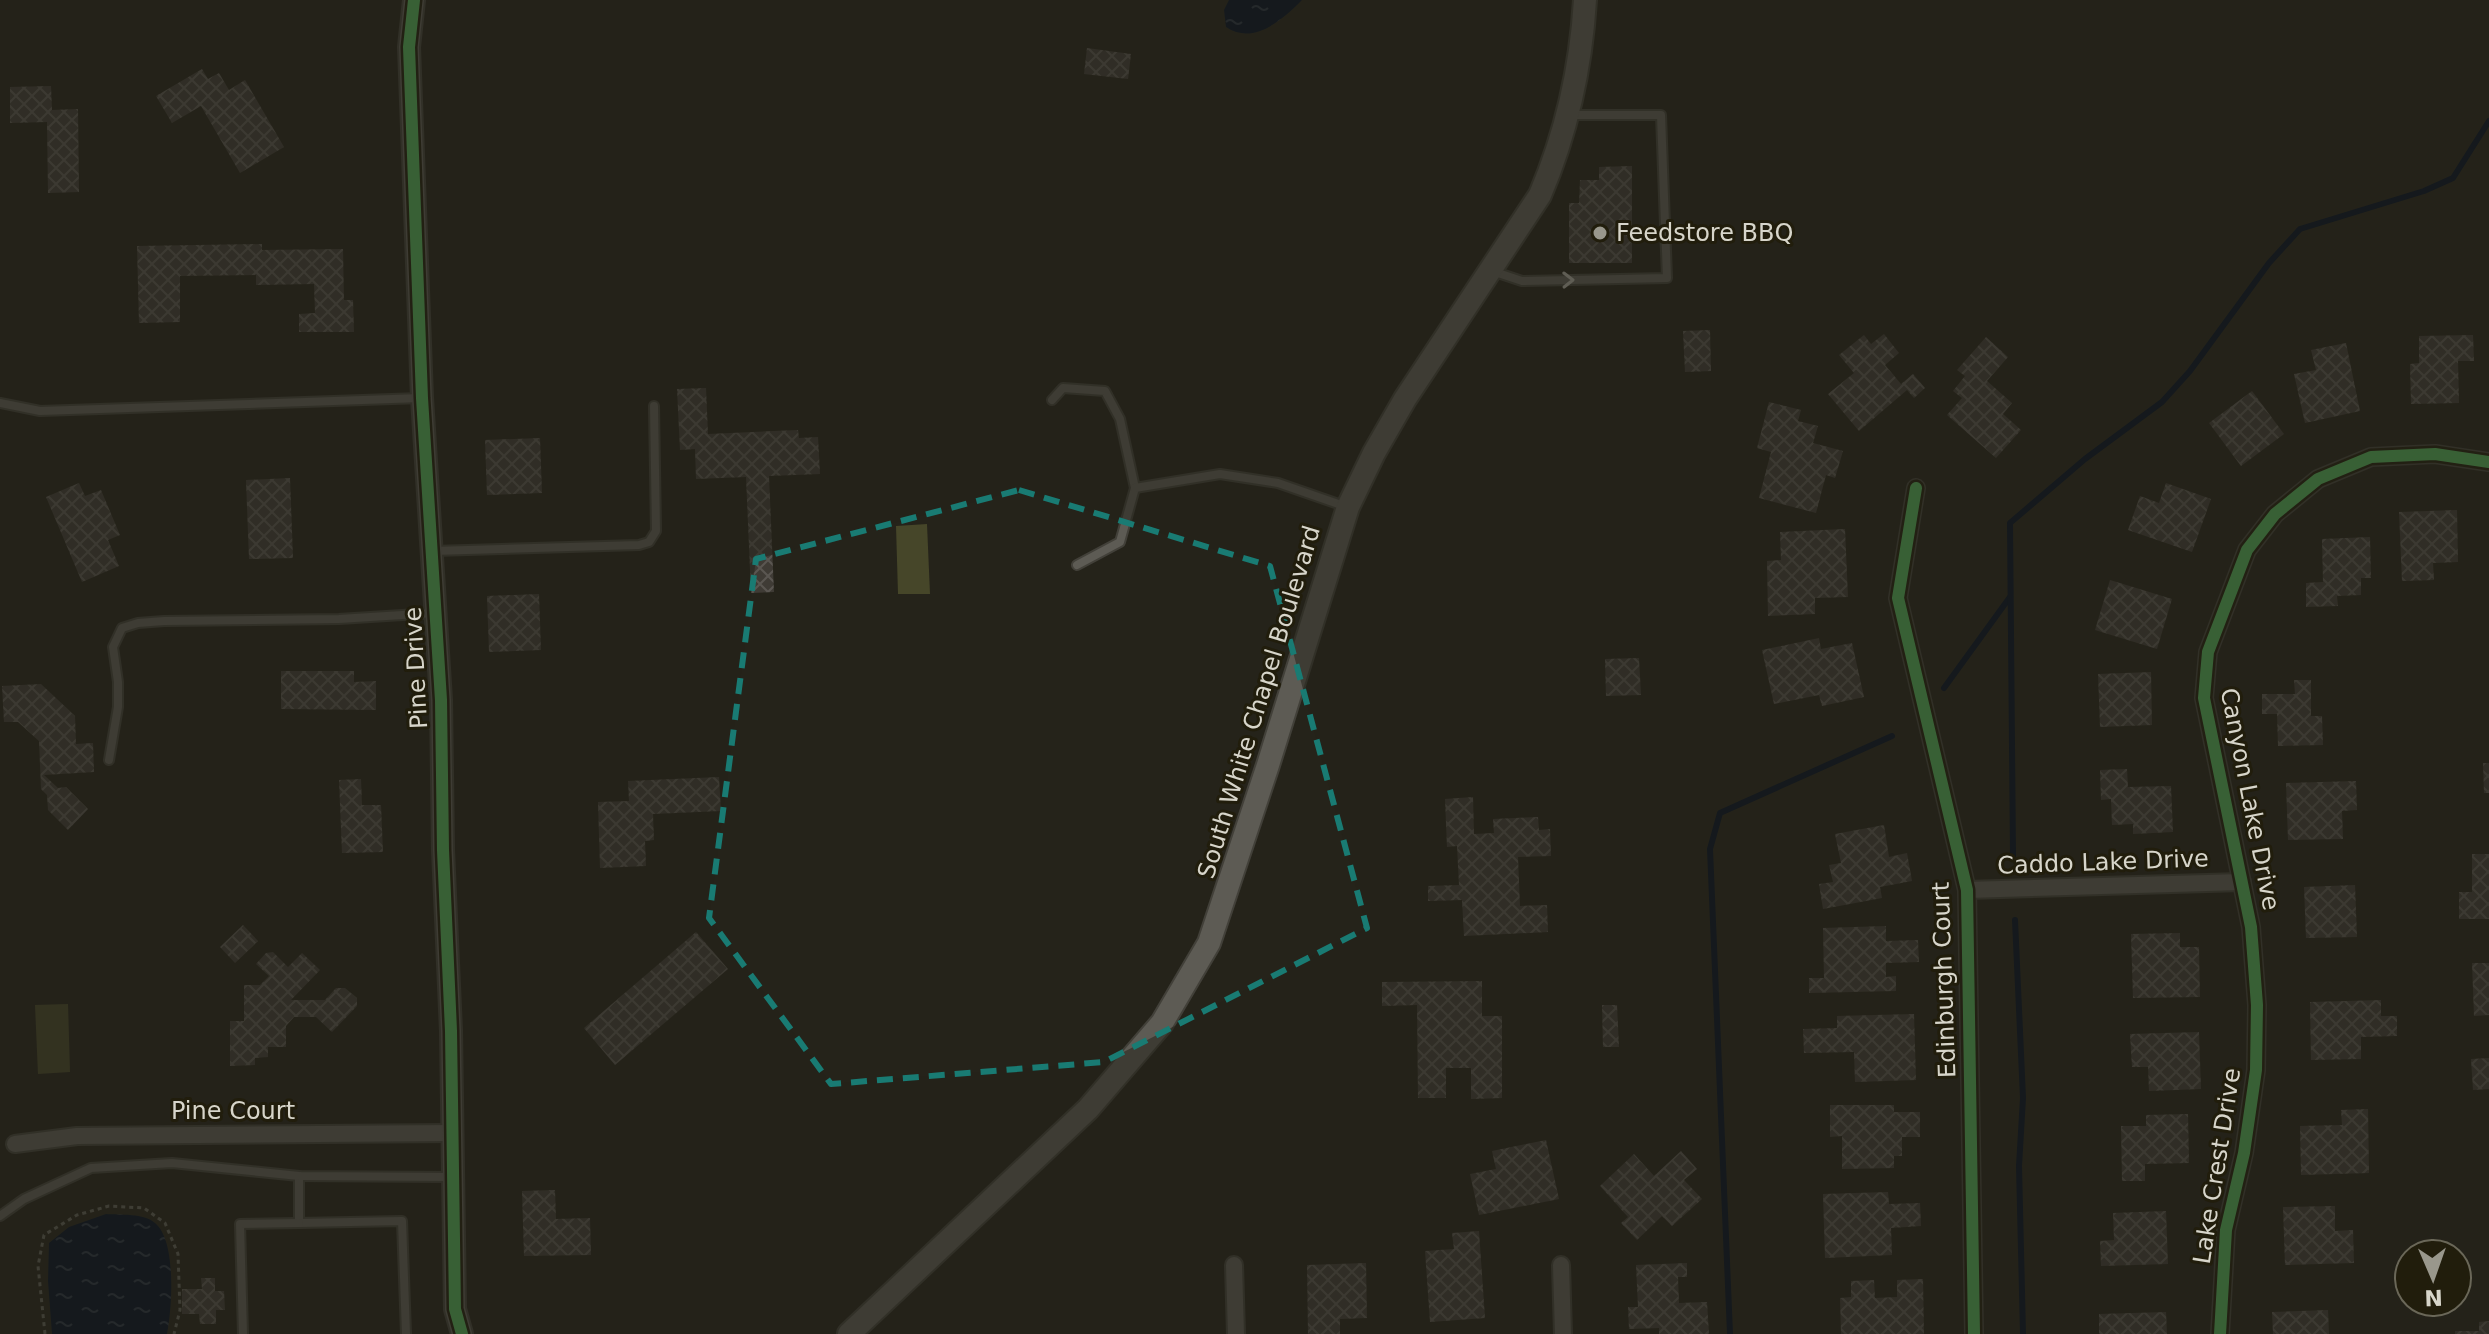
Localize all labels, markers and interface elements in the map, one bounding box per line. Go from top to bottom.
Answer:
place label: Feedstore BBQ [1616,219,1793,247]
marker: Feedstore BBQ [1591,224,1609,242]
one-way arrow [1562,271,1575,289]
street label: South White Chapel Boulevard [1192,522,1326,882]
street label: Pine Drive [399,606,433,730]
street label: Canyon Lake Drive [2215,685,2285,913]
street label: Caddo Lake Drive [1997,844,2209,880]
street label: Edinburgh Court [1927,881,1961,1079]
street label: Lake Crest Drive [2188,1066,2246,1266]
street label: Pine Court [171,1097,295,1125]
north arrow [2393,1238,2473,1318]
text: N [2424,1285,2443,1310]

